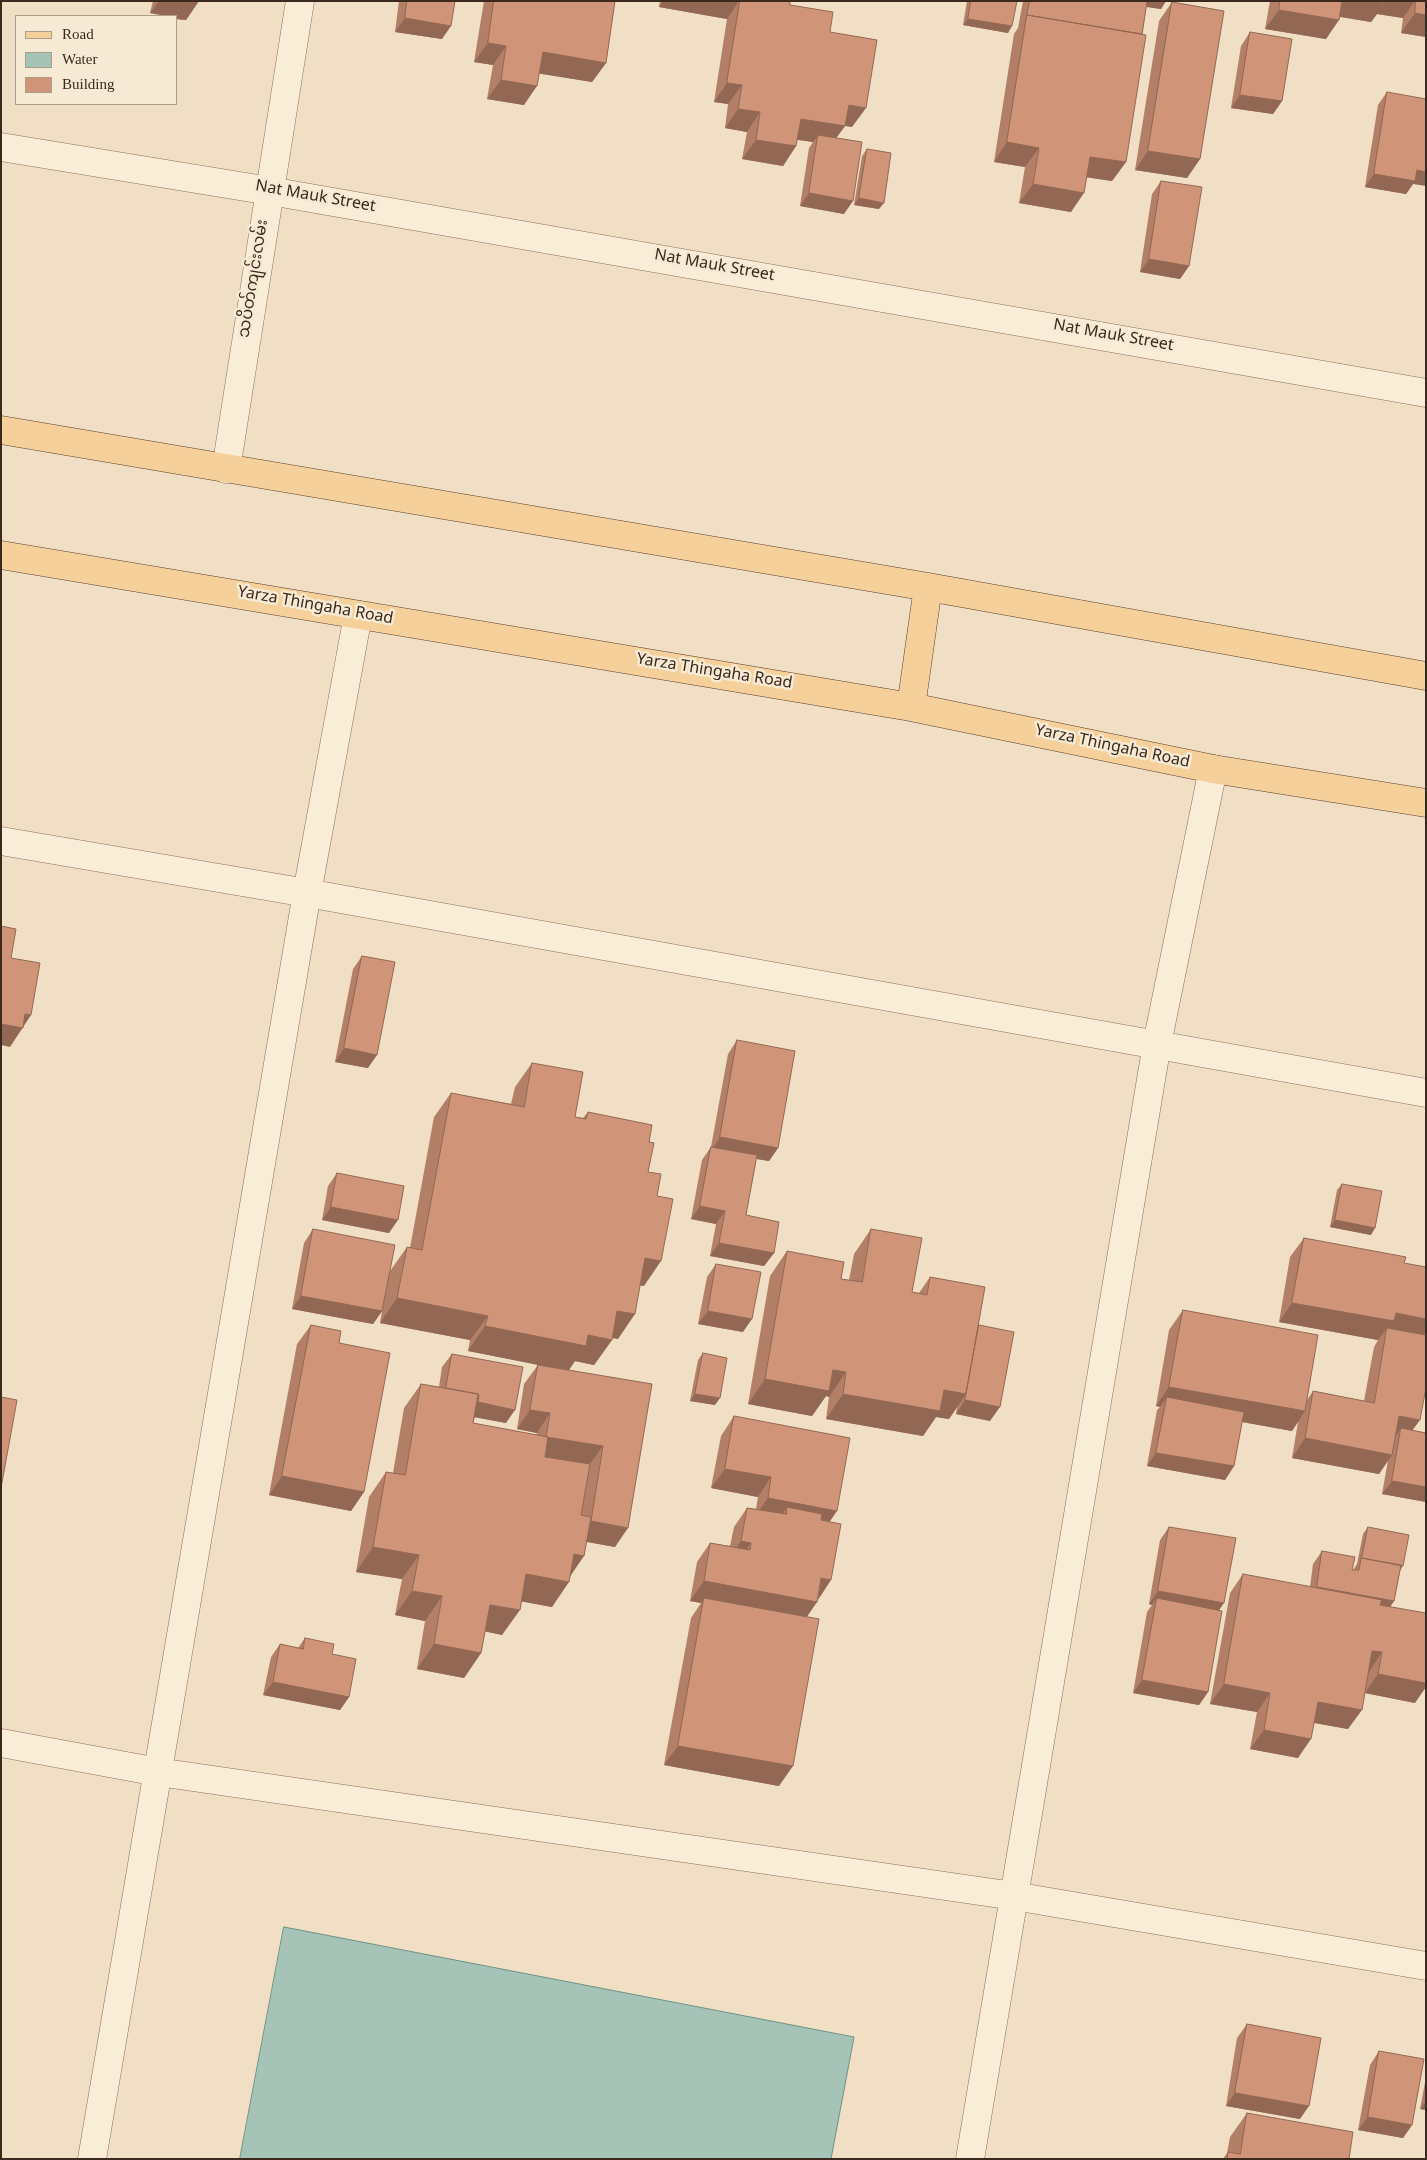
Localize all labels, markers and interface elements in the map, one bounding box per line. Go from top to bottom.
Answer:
legend [15,15,178,105]
text: Road [62,26,94,42]
text: Water [62,51,97,67]
text: Building [62,76,115,92]
street label: Nat Mauk Street [253,179,377,219]
street label: သပိတ်ကျင်းလမ်း [237,219,275,339]
street label: Nat Mauk Street [652,248,776,288]
street label: Nat Mauk Street [1051,318,1175,358]
street label: Yarza Thingaha Road [236,585,394,631]
street label: Yarza Thingaha Road [635,652,793,696]
street label: Yarza Thingaha Road [1033,723,1191,775]

